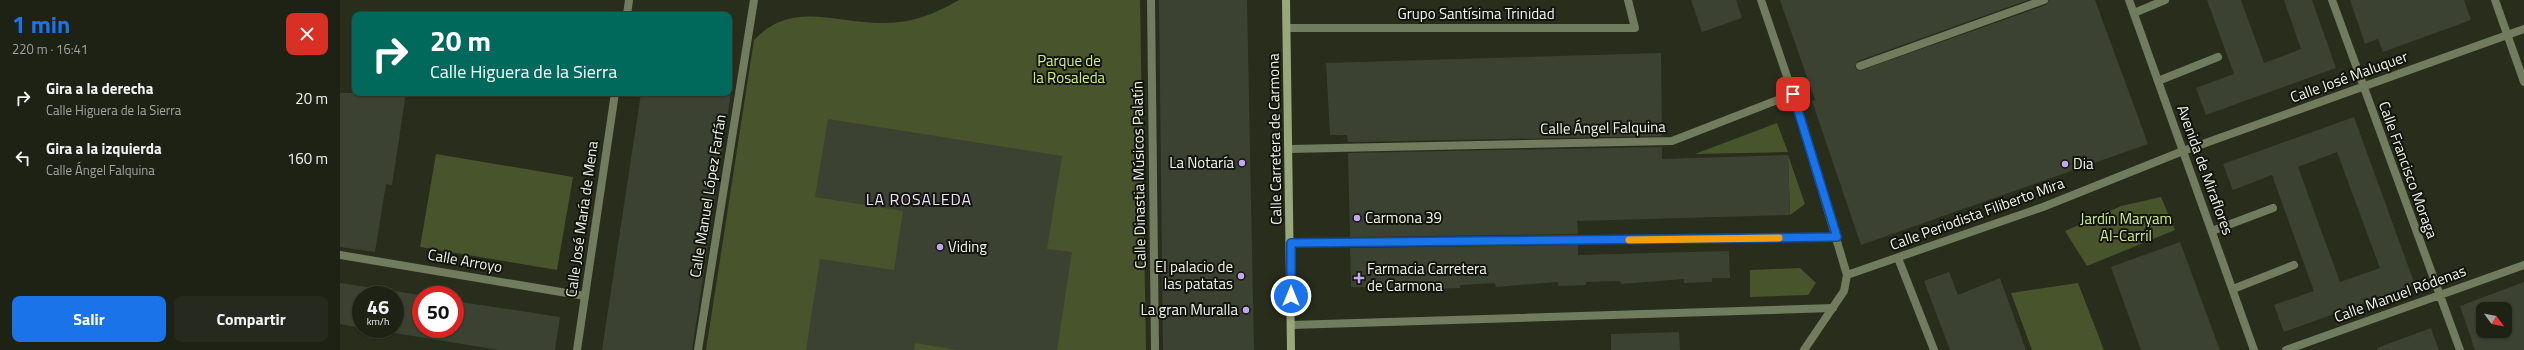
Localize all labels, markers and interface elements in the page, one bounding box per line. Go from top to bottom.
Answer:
street label: Grupo Santísima Trinidad [1397,2,1555,25]
text: 1 min [12,6,70,42]
button: close [286,13,328,55]
text: 20 m [430,19,491,62]
icon: right [364,28,416,80]
text: 220 m · 16:41 [12,39,88,59]
street label: Calle José Maluquer [2287,45,2411,108]
park label: Parque de la Rosaleda [1033,49,1106,89]
street label: Calle Carretera de Carmona [1261,53,1287,225]
text: Calle Higuera de la Sierra [430,58,617,85]
text: Gira a la derecha [46,77,153,100]
pin [1776,77,1810,111]
street label: Calle Dinastia Músicos Palatín [1125,81,1152,269]
icon: arrive [1782,83,1804,105]
icon: right [12,87,34,109]
text: 20 m [295,87,328,110]
street label: Calle Francisco Moraga [2373,98,2444,242]
text: Calle Higuera de la Sierra [46,100,181,120]
street label: Avenida de Miraflores [2171,102,2240,238]
street label: Calle Manuel López Farfán [683,113,732,279]
street label: Calle Ángel Falquina [1540,115,1666,140]
text: Gira a la izquierda [46,137,162,160]
street label: Calle José María de Mena [559,139,604,298]
icon: left [12,147,34,169]
text: 160 m [287,147,328,170]
place label: La Notaría [1169,151,1234,174]
place label: Dia [2073,152,2094,175]
marker: La Notaría [1237,158,1247,168]
marker: Dia [2060,159,2070,169]
text: Calle Ángel Falquina [46,160,155,180]
street label: Calle Periodista Filiberto Mira [1886,171,2068,256]
district label: LA ROSALEDA [866,187,972,211]
place label: Carmona 39 [1365,206,1442,229]
park label: Jardín Maryam Al-Carril [2080,207,2172,247]
marker: Carmona 39 [1352,213,1362,223]
place label: Viding [948,235,987,258]
marker: Viding [935,242,945,252]
street label: Calle Arroyo [426,243,504,278]
place label: El palacio de las patatas [1155,255,1233,295]
place label: Farmacia Carretera de Carmona [1367,257,1487,297]
street label: Calle Manuel Ródenas [2331,259,2469,328]
marker: El palacio de las patatas [1236,271,1246,281]
marker: Farmacia Carretera de Carmona [1354,273,1364,283]
position arrow [1270,275,1312,317]
speed limit sign: 50 [412,286,464,338]
text: 46 [367,291,389,322]
button: Salir [12,296,166,342]
button: Compartir [174,296,328,342]
place label: La gran Muralla [1141,298,1238,321]
north arrow [2476,302,2512,338]
map controls [2476,302,2512,338]
marker: La gran Muralla [1241,305,1251,315]
text: km/h [367,314,389,329]

